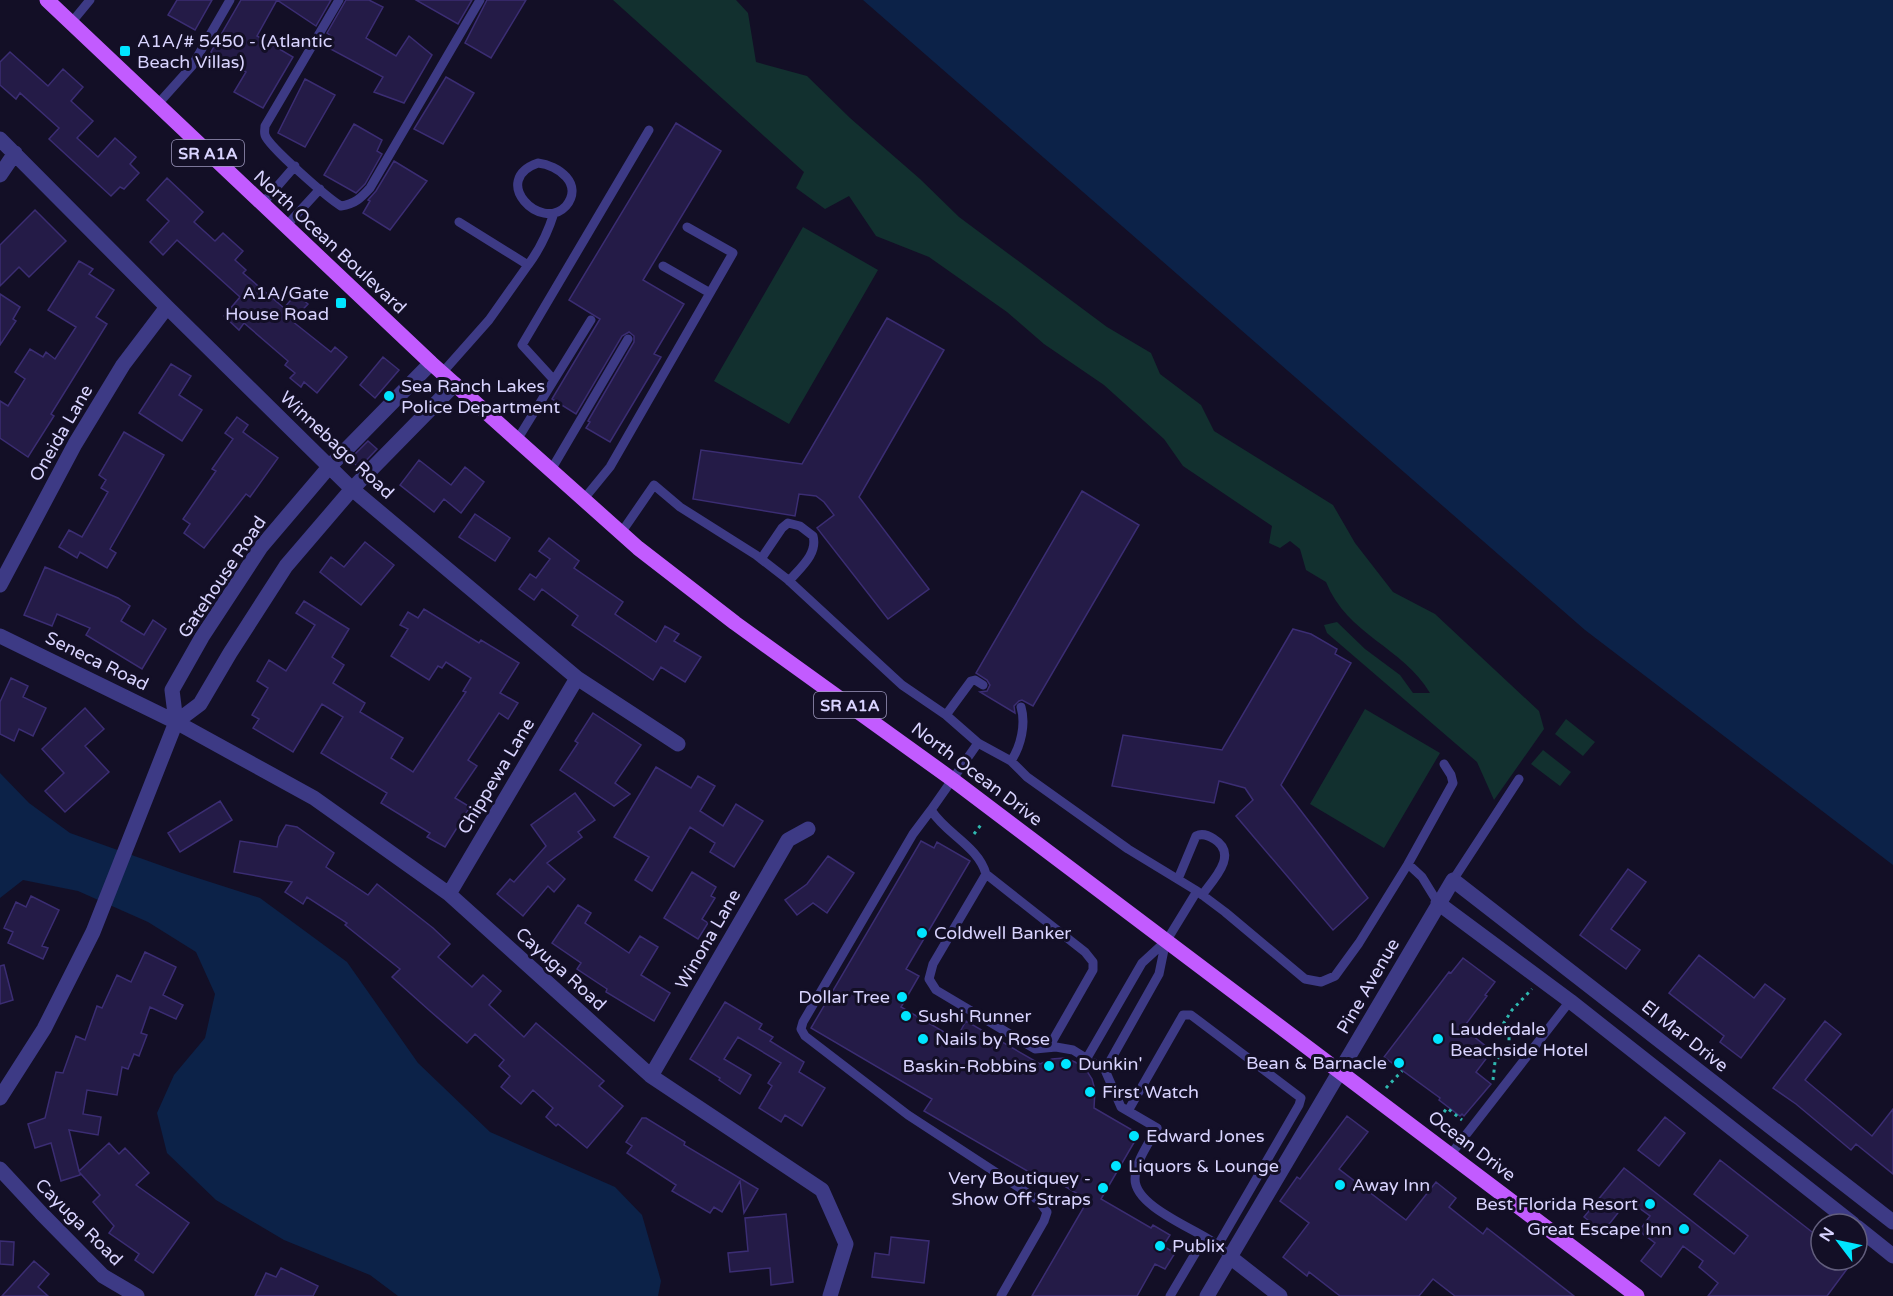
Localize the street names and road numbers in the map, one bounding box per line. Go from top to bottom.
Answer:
road number: SR A1A [172,140,244,166]
street label: North Ocean Boulevard [249,166,411,318]
street label: Oneida Lane [25,381,97,485]
street label: Winnebago Road [275,386,399,504]
street label: Gatehouse Road [173,512,271,642]
street label: Seneca Road [42,627,152,695]
road number: SR A1A [814,692,886,718]
street label: Chippewa Lane [453,714,539,838]
street label: North Ocean Drive [907,717,1047,831]
street label: Winona Lane [671,885,745,993]
street label: Cayuga Road [511,923,611,1015]
street label: Pine Avenue [1332,934,1404,1038]
street label: El Mar Drive [1637,995,1733,1077]
street label: Ocean Drive [1424,1106,1520,1186]
street label: Cayuga Road [31,1174,127,1270]

